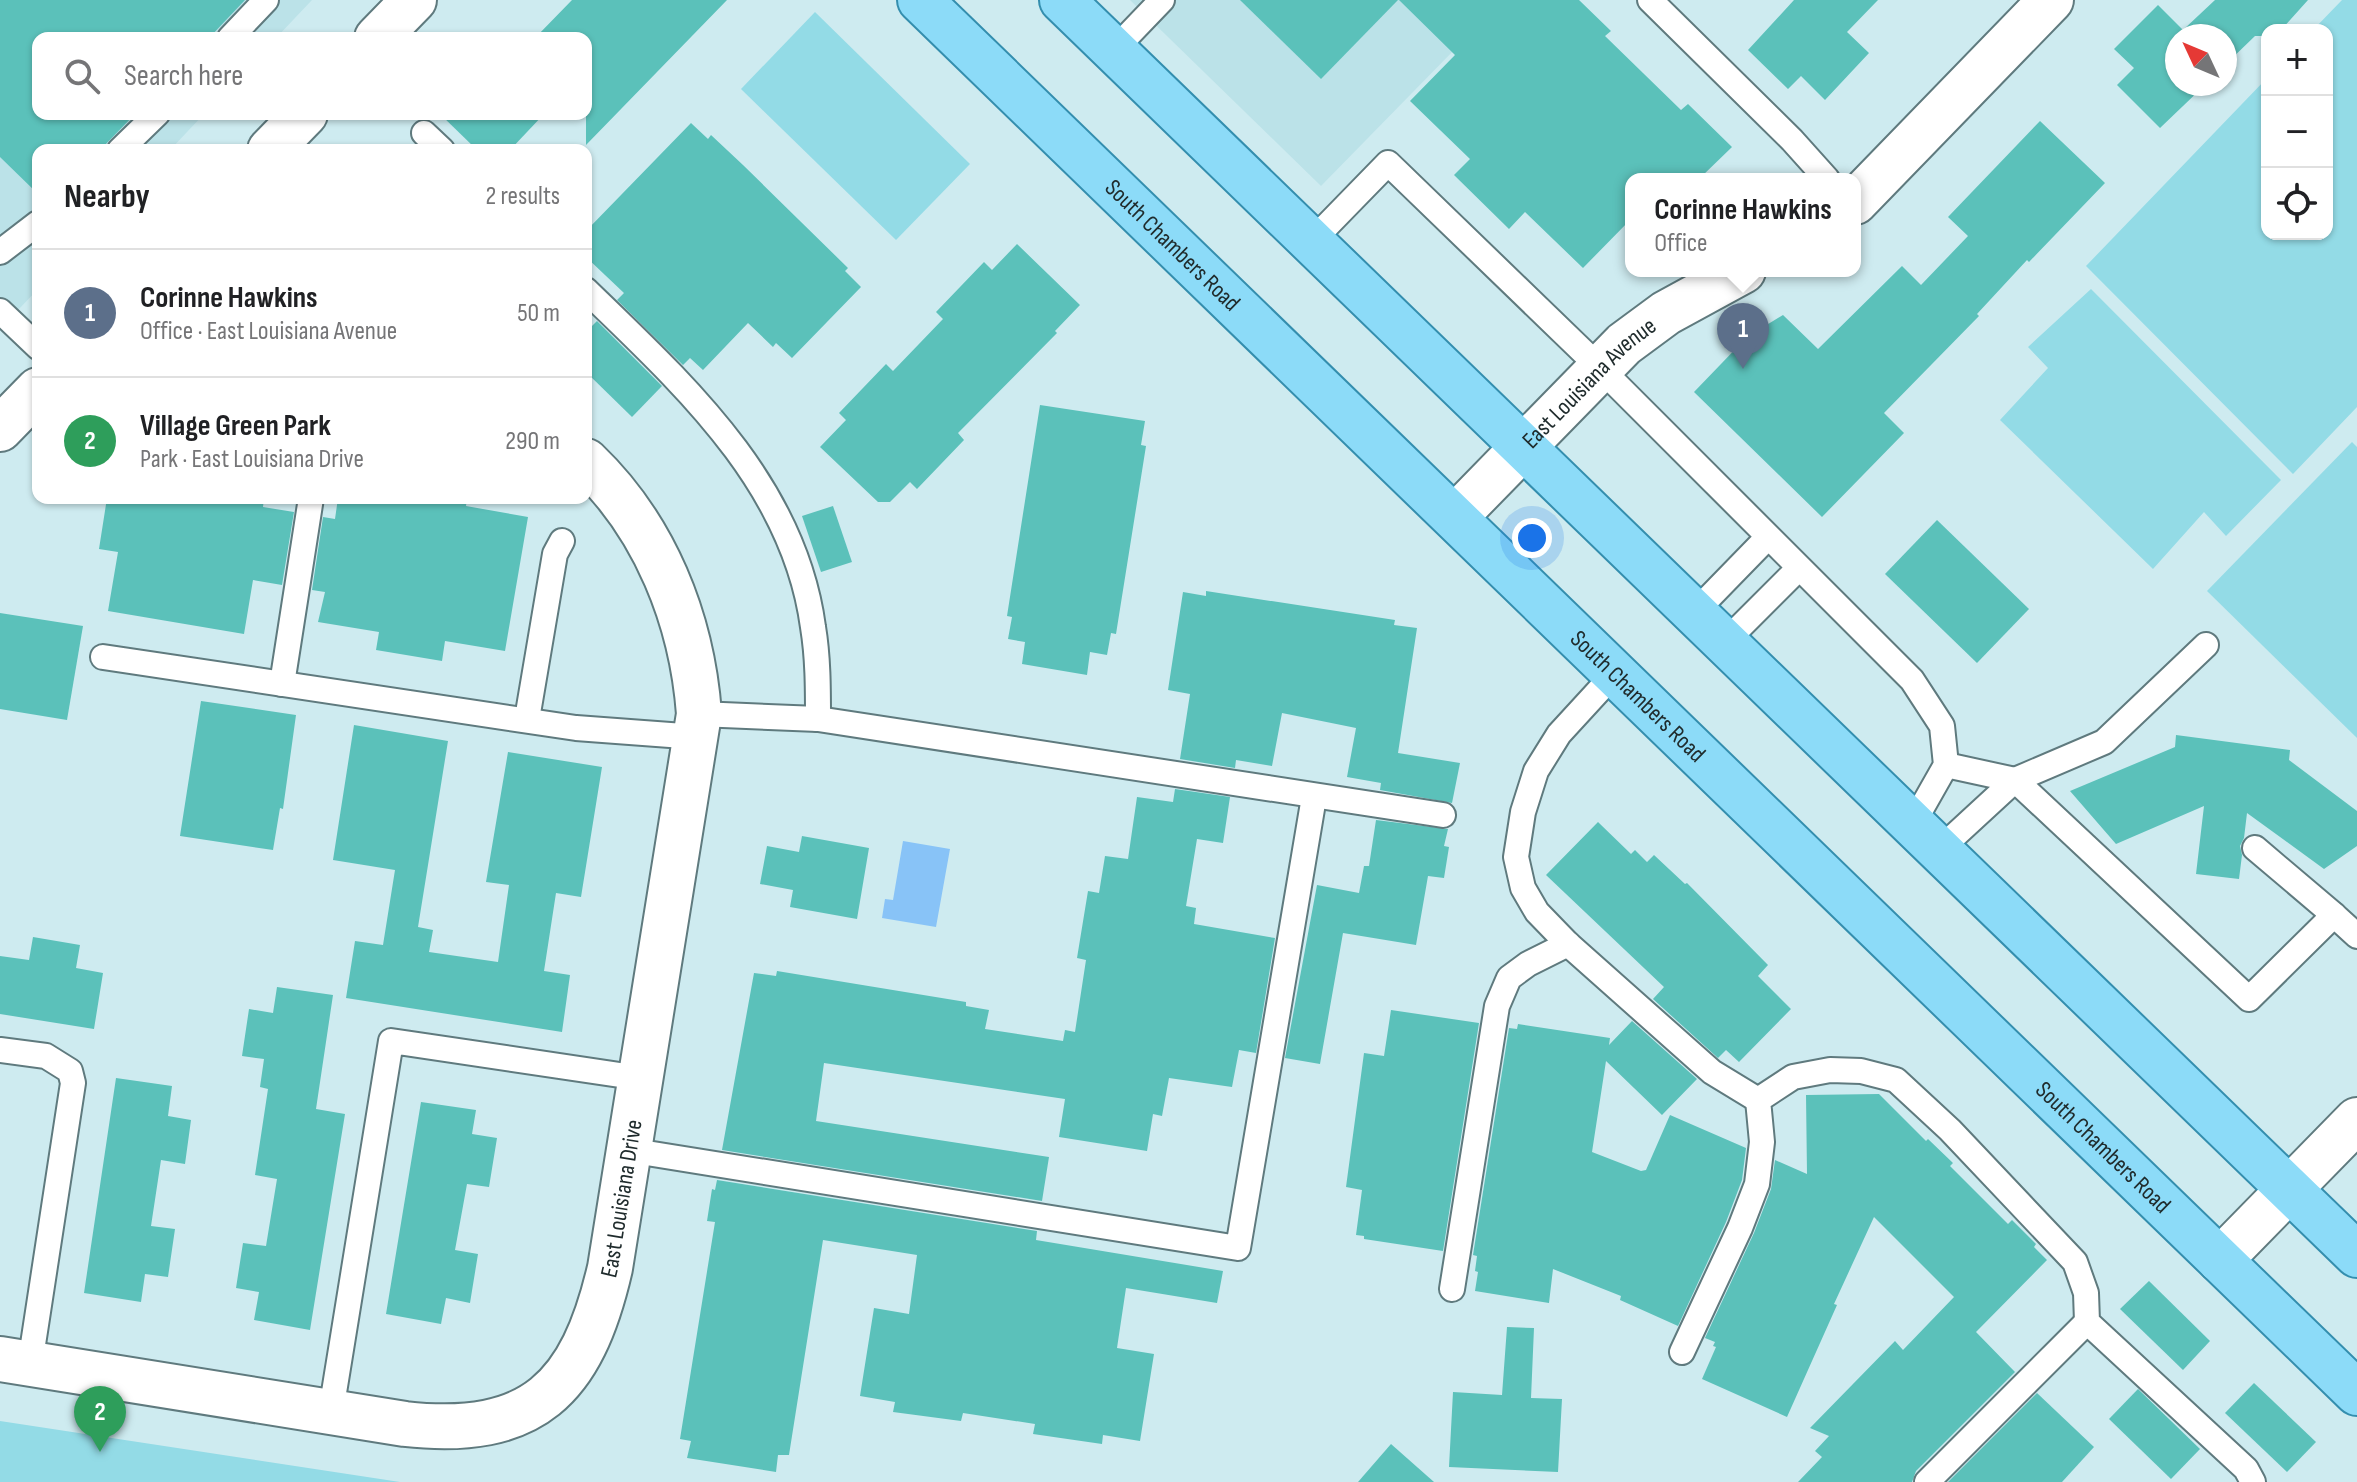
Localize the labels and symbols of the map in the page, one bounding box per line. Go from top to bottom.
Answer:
north arrow [2165,24,2237,96]
street label: South Chambers Road [1099,173,1246,317]
pin: 1 [1717,303,1769,369]
street label: East Louisiana Avenue [1516,311,1662,454]
your location [1512,518,1552,558]
street label: South Chambers Road [1564,624,1712,768]
street label: South Chambers Road [2030,1075,2177,1219]
street label: East Louisiana Drive [594,1117,648,1280]
pin: 2 [74,1386,126,1452]

